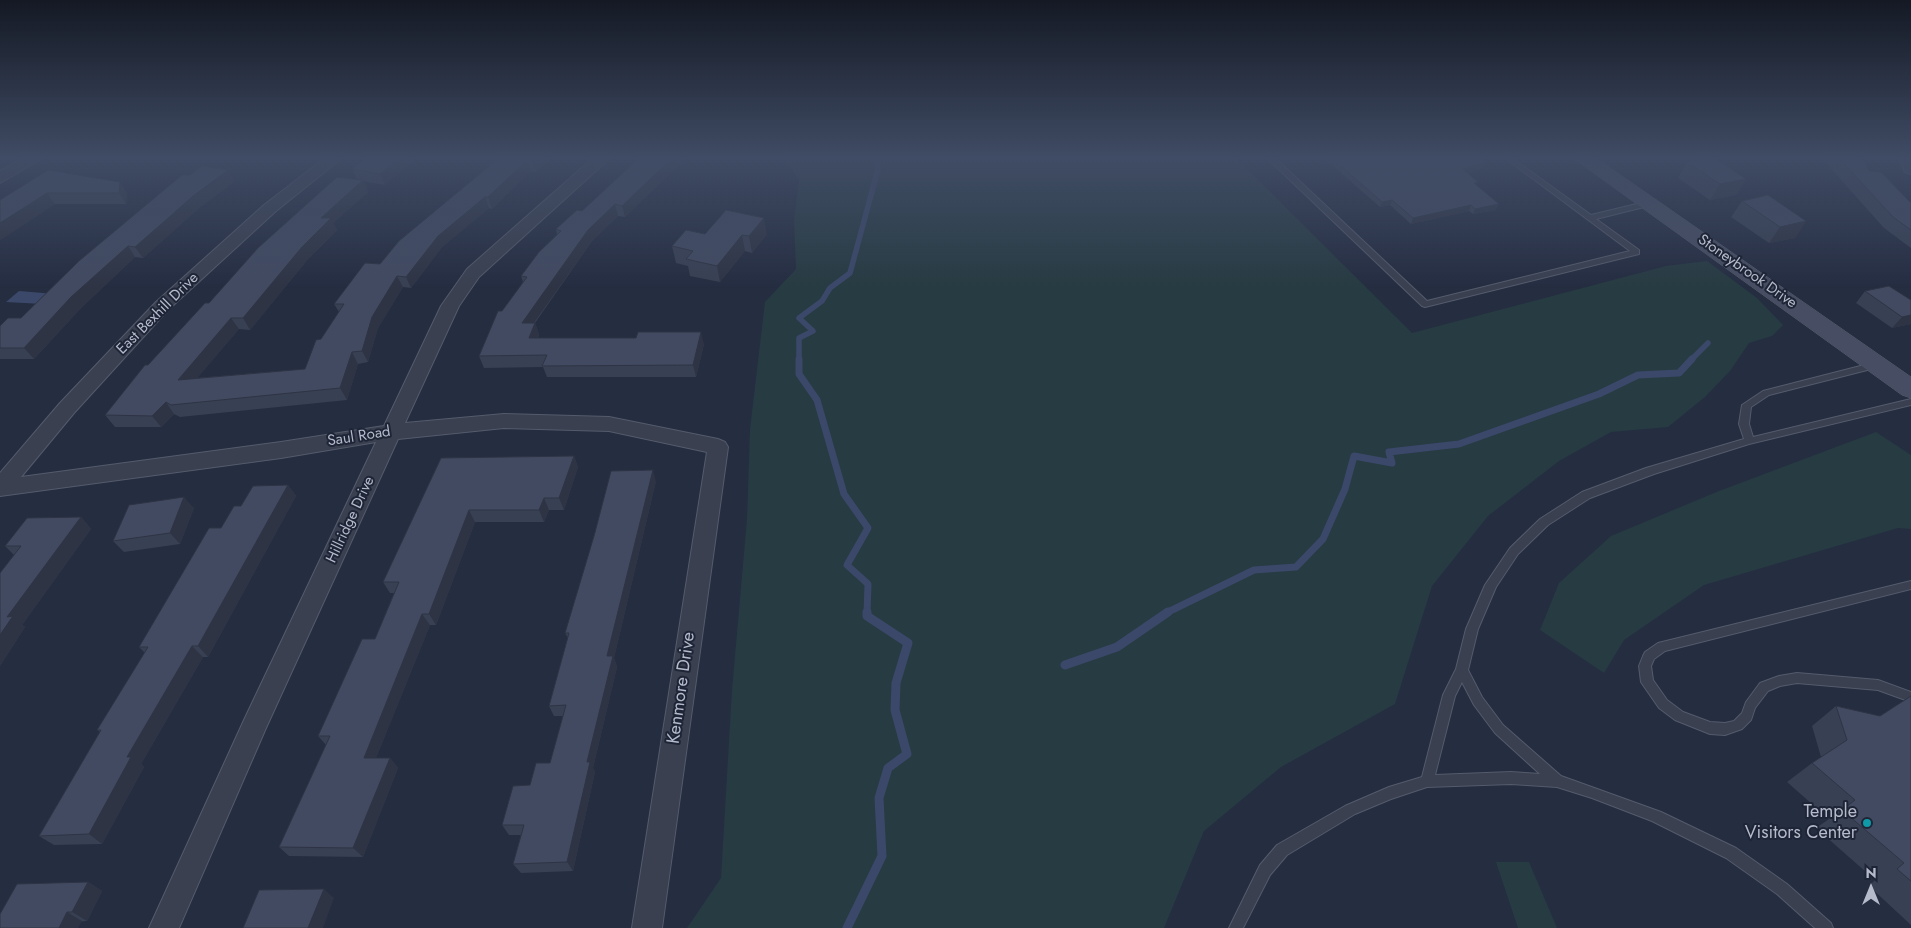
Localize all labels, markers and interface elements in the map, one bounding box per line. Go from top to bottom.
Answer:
street label: Stoneybrook Drive [1694,231,1800,313]
street label: East Bexhill Drive [113,269,203,359]
street label: Saul Road [326,423,392,451]
street label: Hillridge Drive [323,474,379,566]
street label: Kenmore Drive [663,631,701,745]
place label: Temple Visitors Center [1745,802,1857,844]
marker: Temple Visitors Center [1861,817,1873,829]
north arrow [1846,863,1896,913]
text: N [1865,863,1877,883]

